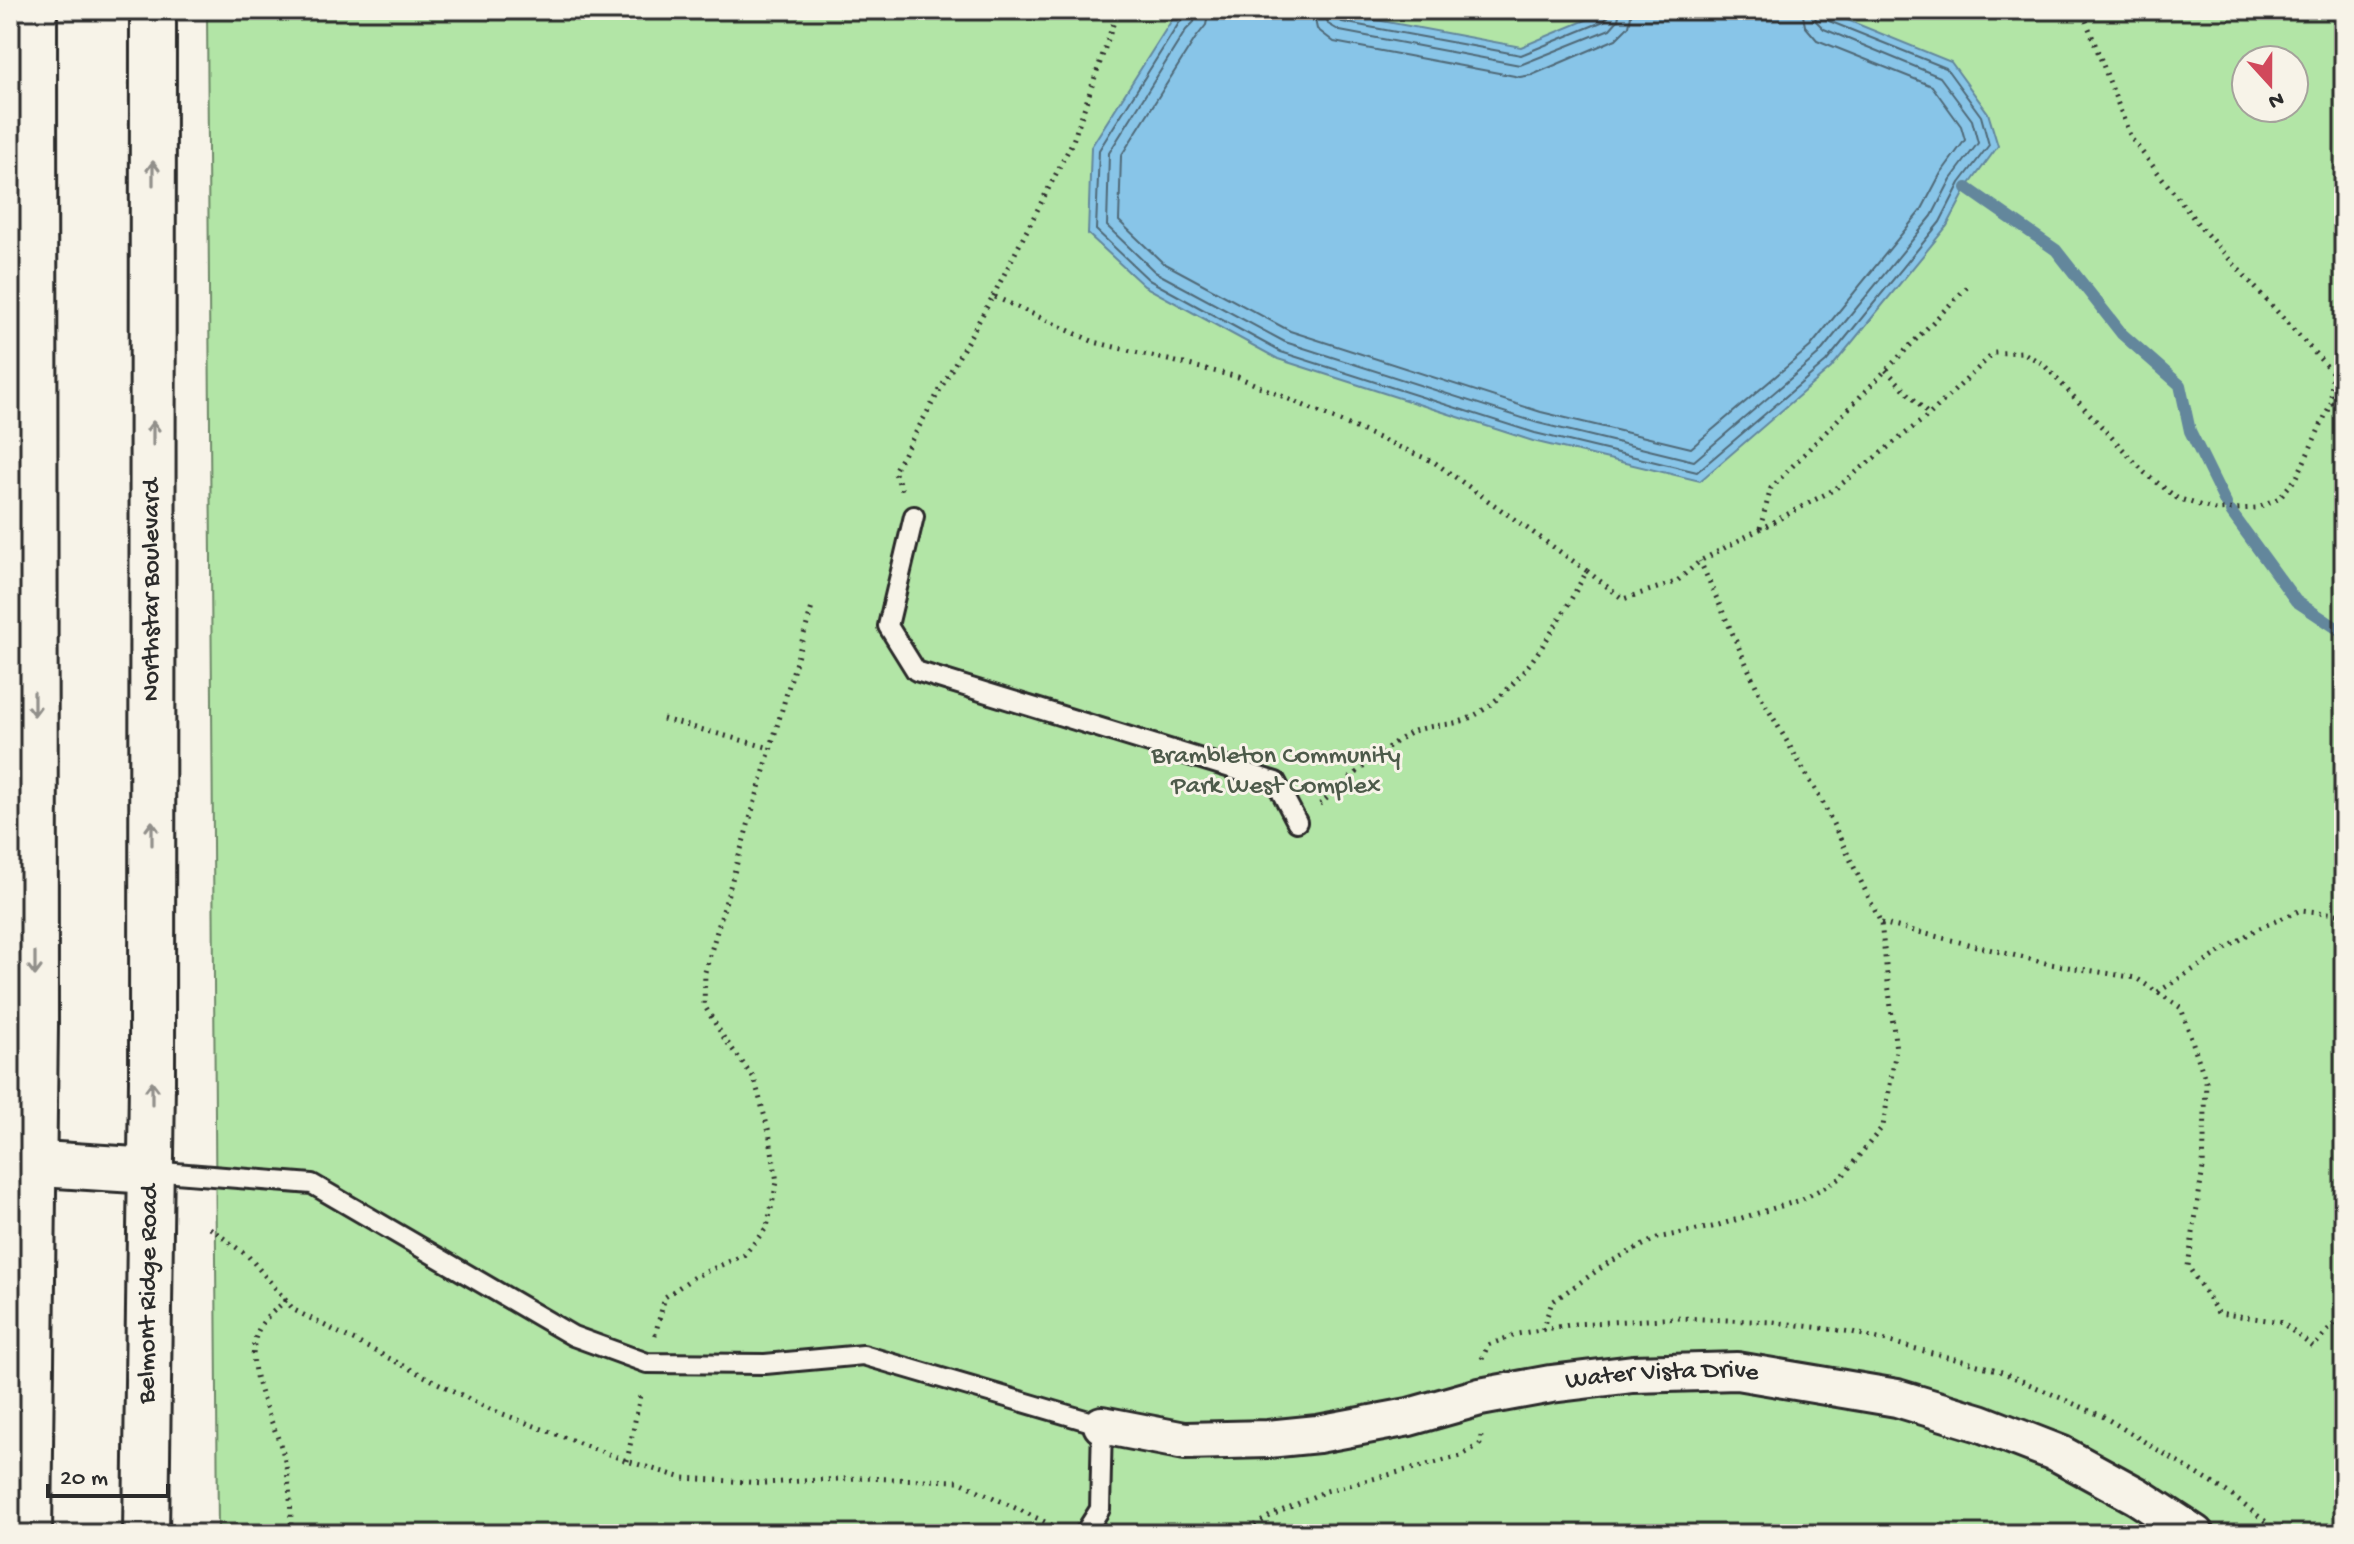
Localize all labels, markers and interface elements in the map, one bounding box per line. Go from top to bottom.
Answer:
north arrow [2230,44,2310,124]
text: N [2264,84,2287,114]
one-way arrow [145,160,161,187]
one-way arrow [145,420,161,447]
street label: Northstar Boulevard [137,477,168,701]
one-way arrow [26,690,42,717]
park label: Brambleton Community Park West Complex [1151,742,1401,803]
one-way arrow [144,820,160,847]
one-way arrow [27,950,42,977]
one-way arrow [144,1080,160,1107]
street label: Belmont Ridge Road [132,1182,166,1405]
street label: Water Vista Drive [1564,1355,1762,1398]
scale bar [48,1448,168,1498]
text: 20 m [60,1465,108,1494]

